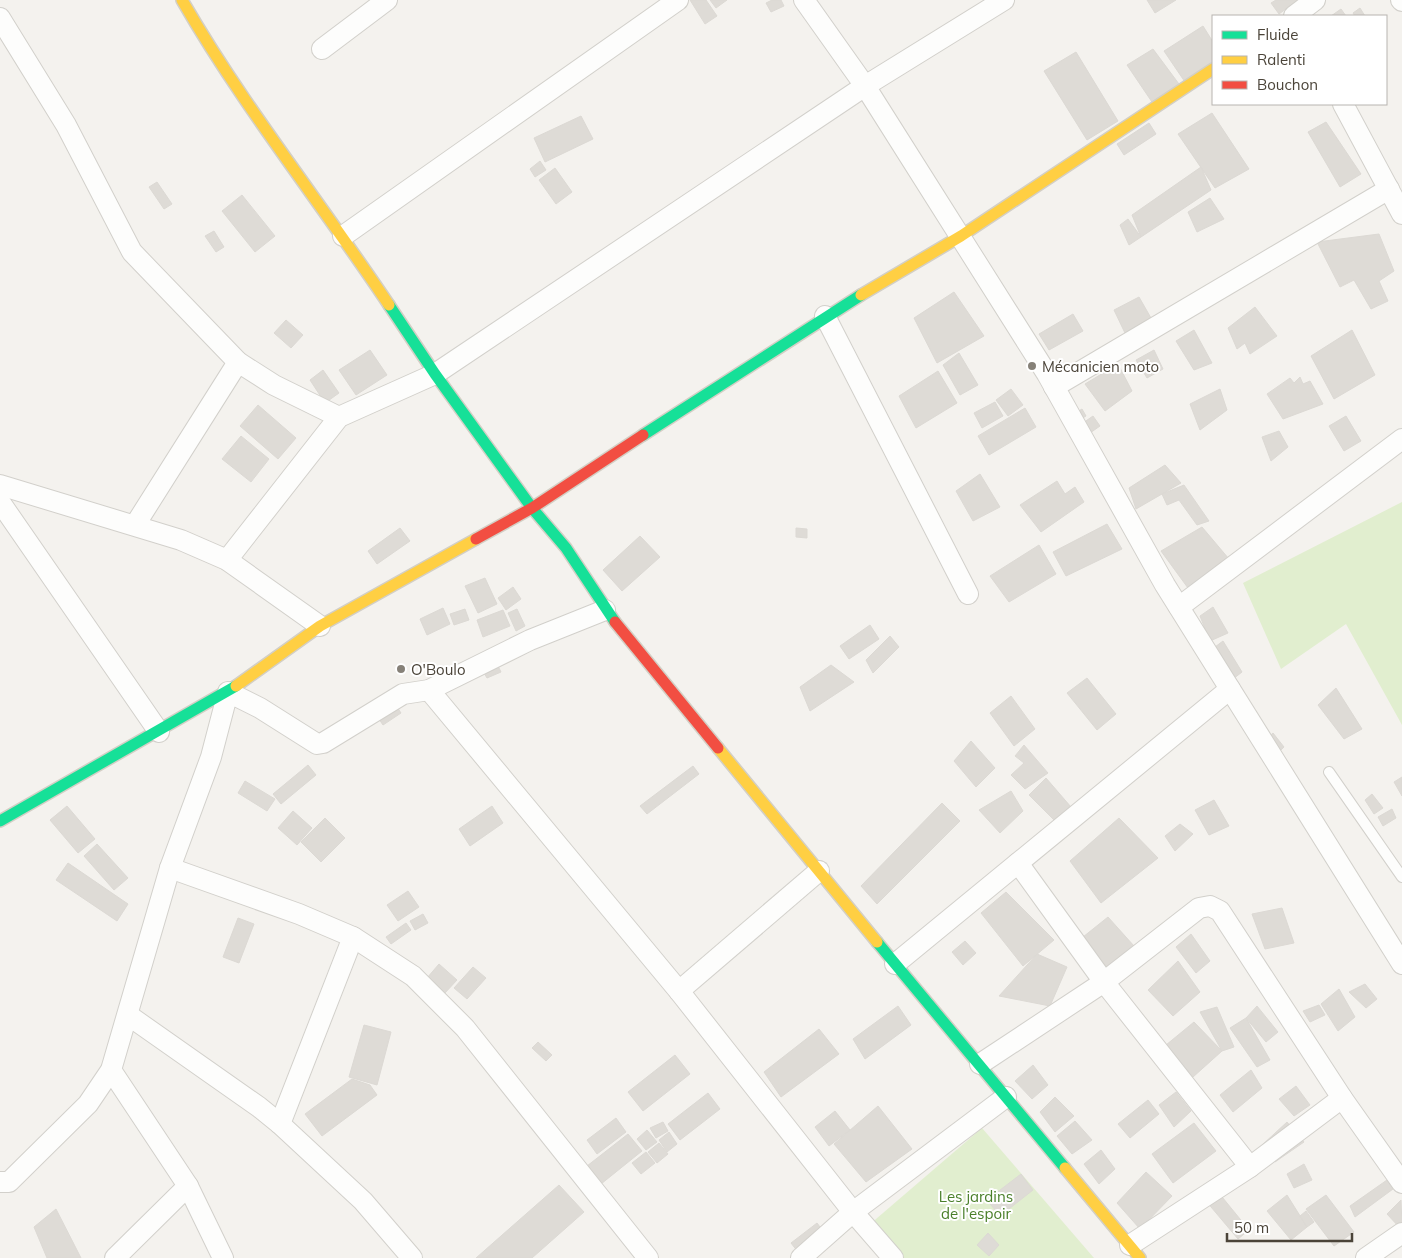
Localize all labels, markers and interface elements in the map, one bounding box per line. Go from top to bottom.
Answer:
legend [1212,15,1387,105]
text: Fluide [1257,25,1298,44]
text: Ralenti [1257,50,1306,69]
text: Bouchon [1257,75,1318,94]
place label: Mécanicien moto [1042,357,1159,376]
marker: Mécanicien moto [1026,360,1038,372]
place label: O'Boulo [411,660,465,679]
marker: O'Boulo [395,663,407,675]
park label: Les jardins de l'espoir [939,1187,1013,1223]
scale bar [1227,1210,1352,1242]
text: 50 m [1234,1218,1269,1237]

